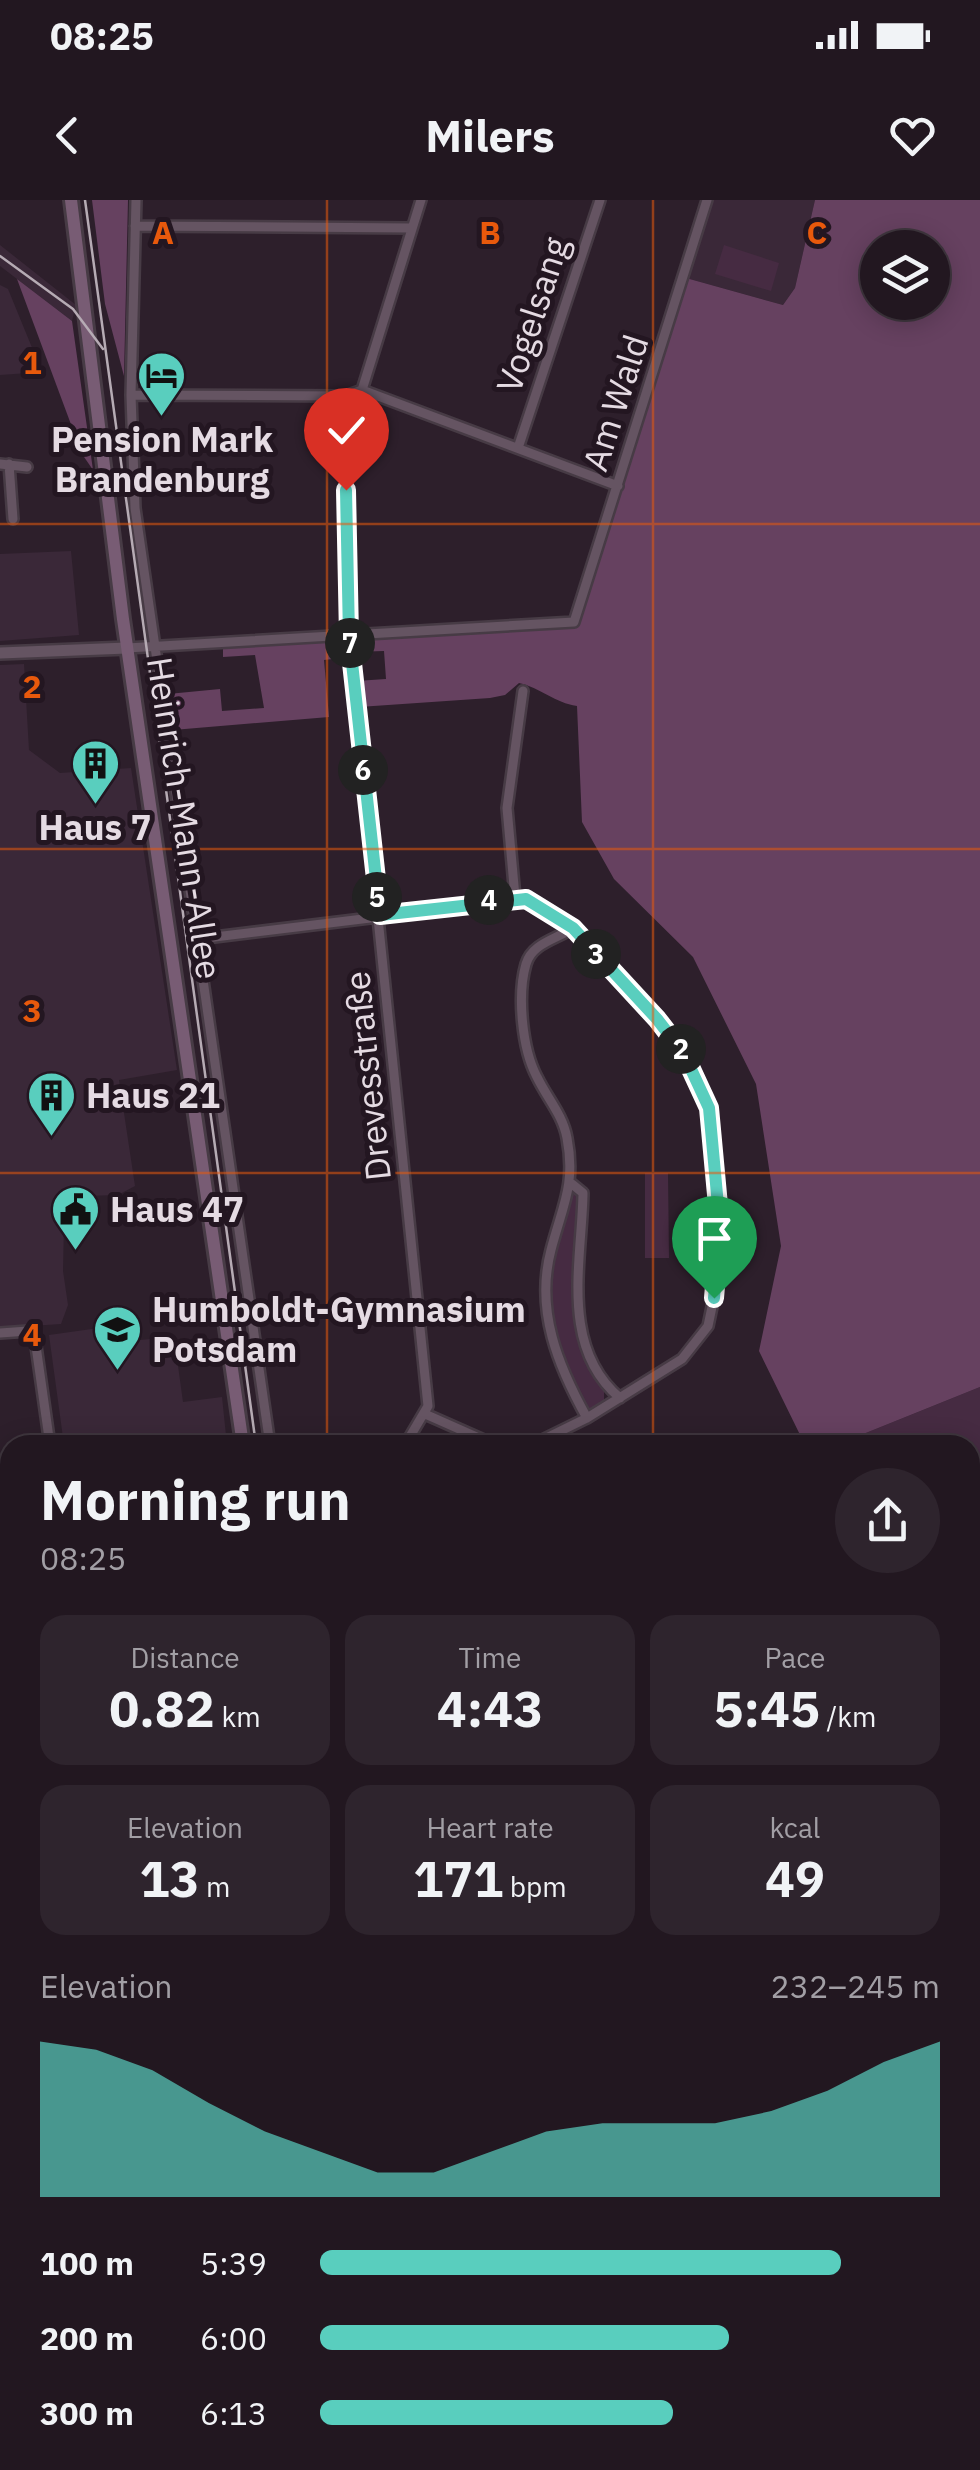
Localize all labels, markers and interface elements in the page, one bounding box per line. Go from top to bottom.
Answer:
text: 08:25 [50,11,154,60]
text: Milers [425,106,555,164]
icon: back [40,108,95,163]
icon: heart [885,108,940,163]
text: A [152,211,174,253]
text: B [479,211,501,253]
text: C [807,211,827,253]
map controls [860,230,950,320]
button: layers [860,230,950,320]
street label: Vogelsang [485,231,579,398]
street label: Am Wald [571,329,659,477]
text: 1 [22,341,42,383]
hotel icon: Pension Mark Brandenburg [136,350,188,418]
pin [304,388,389,491]
icon: check [319,403,374,458]
place label: Pension Mark Brandenburg [51,416,274,502]
pin: 7 [325,618,375,668]
text: 7 [342,624,358,661]
street label: Heinrich-Mann-Allee [137,653,233,982]
text: 2 [22,665,42,707]
building icon: Haus 7 [69,738,121,806]
pin: 6 [338,745,388,795]
text: 6 [355,751,371,788]
place label: Haus 7 [38,804,152,850]
pin: 5 [352,872,402,922]
pin: 4 [464,875,514,925]
text: 5 [369,878,385,915]
text: 4 [481,881,497,918]
pin: 3 [571,929,621,979]
text: 3 [588,935,604,972]
street label: Drevesstraße [333,969,401,1183]
text: 3 [22,989,42,1031]
pin: 2 [656,1024,706,1074]
text: 2 [673,1030,689,1067]
building icon: Haus 21 [25,1070,77,1138]
place label: Haus 21 [86,1072,220,1118]
public building icon: Haus 47 [49,1184,101,1252]
place label: Haus 47 [110,1186,244,1232]
pin [672,1196,757,1299]
icon: arrive [687,1211,742,1266]
place label: Humboldt-Gymnasium Potsdam [152,1286,526,1372]
school or university icon: Humboldt-Gymnasium Potsdam [91,1304,143,1372]
text: 4 [22,1313,42,1355]
text: Morning run [40,1464,351,1535]
button: share [835,1468,940,1573]
text: 08:25 [40,1537,126,1579]
text: Distance [130,1639,240,1676]
text: Time [459,1639,521,1676]
text: Pace [765,1639,825,1676]
text: 0.82 [109,1676,215,1741]
text: 4:43 [437,1676,543,1741]
text: 5:45 [713,1676,820,1741]
text: km [215,1698,261,1735]
text: /km [820,1698,877,1735]
text: Elevation [127,1809,243,1846]
text: Heart rate [426,1809,554,1846]
text: kcal [770,1809,820,1846]
text: 13 [139,1846,199,1911]
text: 171 [413,1846,503,1911]
text: 49 [765,1846,825,1911]
text: m [199,1868,231,1905]
text: bpm [503,1868,567,1905]
text: Elevation [40,1965,173,2007]
text: 232–245 m [770,1965,940,2007]
text: 100 m [40,2242,134,2284]
text: 5:39 [200,2242,267,2284]
text: 200 m [40,2317,134,2359]
text: 6:00 [200,2317,267,2359]
text: 300 m [40,2392,134,2434]
text: 6:13 [200,2392,267,2434]

